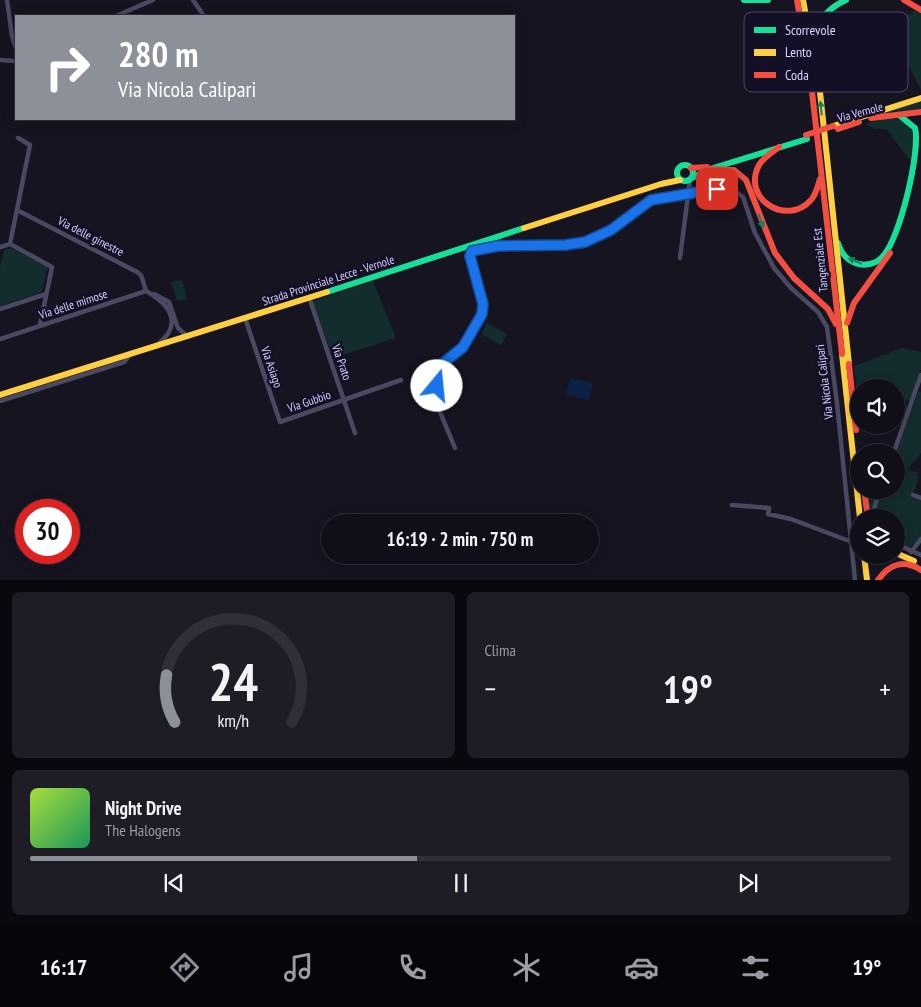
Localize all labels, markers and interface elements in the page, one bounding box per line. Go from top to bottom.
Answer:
legend [744,12,908,92]
text: Scorrevole [785,21,836,39]
text: 280 m [118,31,199,77]
icon: right [35,35,100,100]
text: Lento [785,43,812,61]
text: Coda [785,66,809,84]
text: Via Nicola Calipari [118,75,256,103]
one-way arrow [817,99,825,115]
street label: Via Vernole [835,99,885,126]
pin [696,168,738,210]
icon: arrive [703,175,731,203]
street label: Via delle ginestre [54,212,127,259]
one-way arrow [757,214,765,229]
street label: Tangenziale Est [809,227,831,293]
street label: Strada Provinciale Lecce - Vernole [260,252,396,308]
one-way arrow [847,257,862,265]
street label: Via delle mimose [36,286,109,322]
street label: Via Prato [329,341,355,382]
street label: Via Asiago [258,343,286,390]
street label: Via Nicola Calipari [812,344,836,421]
position arrow [410,359,462,411]
map controls [850,379,905,564]
button: sound [850,379,905,434]
street label: Via Gubbio [284,387,333,416]
button: search [850,444,905,499]
speed limit sign: 30 [15,499,80,564]
button: layers [850,509,905,564]
text: 16:19 · 2 min · 750 m [387,527,533,551]
text: Clima [485,640,516,660]
text: 24 [208,648,258,715]
text: 19° [663,664,713,713]
text: − [485,670,496,707]
text: + [879,670,891,707]
text: km/h [217,709,249,732]
text: Night Drive [105,796,182,820]
text: The Halogens [105,820,181,840]
icon: previous [160,869,188,897]
icon: pause [447,869,475,897]
icon: next [734,869,762,897]
icon: directions [167,950,202,985]
icon: music [281,950,316,985]
icon: phone [395,950,430,985]
icon: climate [509,950,544,985]
icon: car [624,950,659,985]
icon: filters [738,950,773,985]
text: 16:17 [40,953,87,981]
text: 19° [852,953,881,981]

